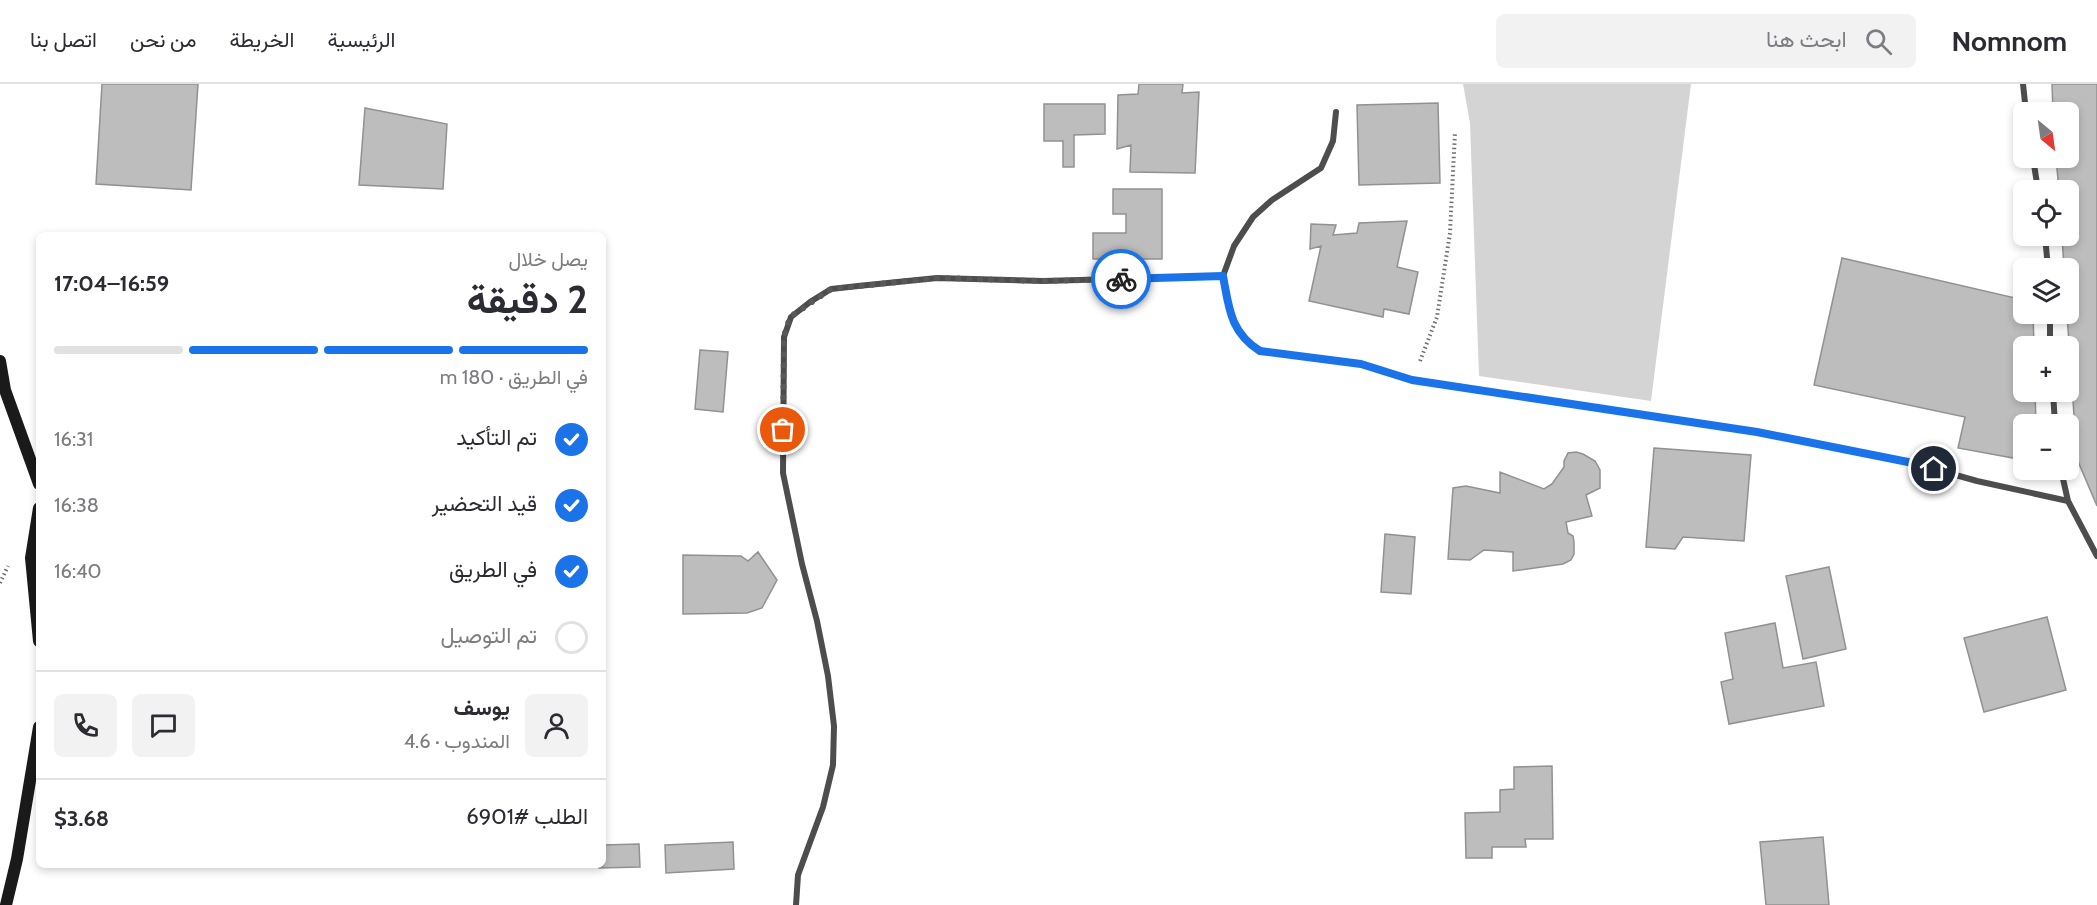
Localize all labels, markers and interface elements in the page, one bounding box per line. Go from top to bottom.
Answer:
search box [1496,14,1916,68]
text: Nomnom [1952,24,2067,58]
icon: search [1862,25,1895,58]
text: ابحث هنا [1766,26,1847,53]
text: اتصل بنا [30,27,97,52]
text: من نحن [130,27,196,52]
text: الخريطة [229,27,294,52]
text: الرئيسية [327,27,395,52]
north arrow [2013,102,2079,168]
map controls [2013,102,2079,480]
button: locate [2013,180,2079,246]
text: يصل خلال [508,247,588,271]
courier [1091,249,1151,309]
button: layers [2013,258,2079,324]
icon: bike [1105,263,1138,296]
text: 16:59–17:04 [54,270,169,297]
text: 2 دقيقة [467,275,588,323]
button: + [2013,336,2079,402]
text: في الطريق · 180 m [440,365,588,389]
pin [757,404,808,455]
icon: bag [766,413,799,446]
button: − [2013,414,2079,480]
icon: check [555,423,588,456]
text: تم التأكيد [456,424,537,451]
text: 16:31 [54,427,93,451]
pin [1908,443,1959,494]
icon: home [1917,452,1950,485]
icon: check [555,489,588,522]
text: قيد التحضير [432,490,537,517]
text: 16:38 [54,493,99,517]
icon: check [555,555,588,588]
text: في الطريق [449,556,537,583]
text: 16:40 [54,559,102,583]
text: تم التوصيل [440,622,537,649]
button: phone [54,694,117,757]
button: chat [132,694,195,757]
text: يوسف [454,694,510,721]
button: person [525,694,588,757]
text: المندوب · 4.6 [404,729,510,753]
text: الطلب #6901 [466,803,588,830]
text: $3.68 [54,805,109,832]

